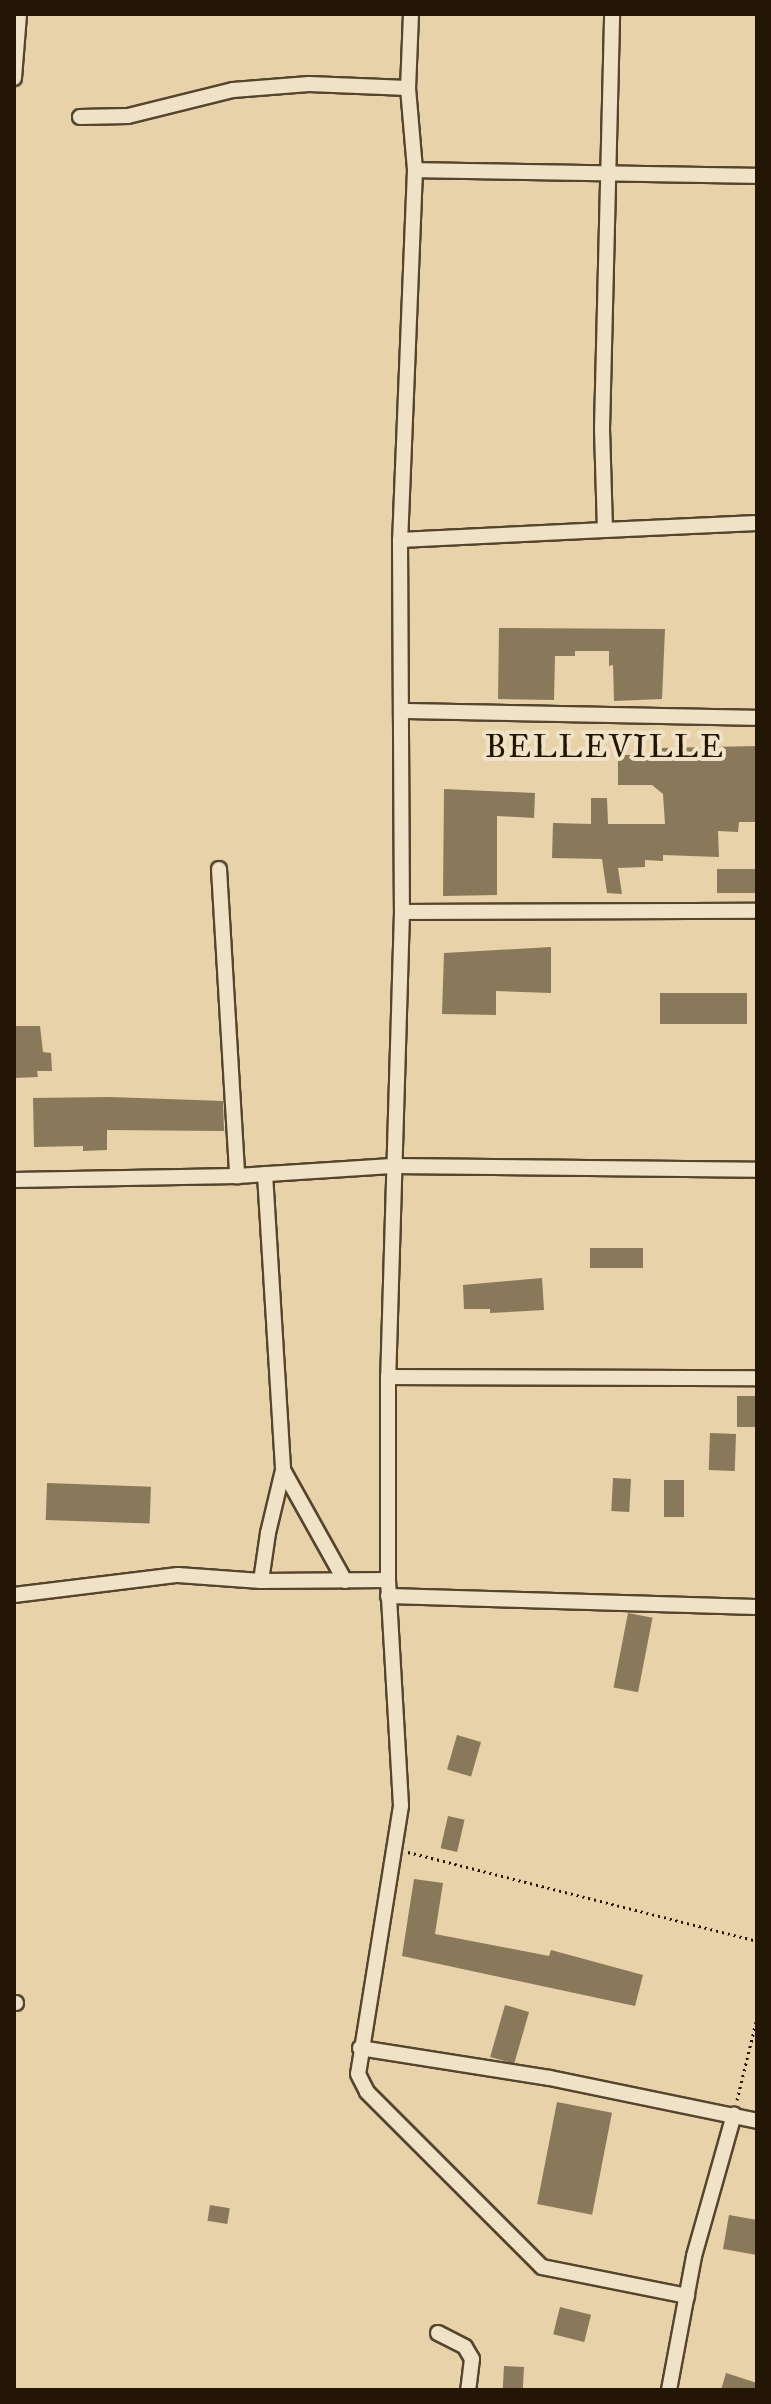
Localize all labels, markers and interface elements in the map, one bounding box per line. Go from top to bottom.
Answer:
district label: BELLEVILLE [485,728,725,766]

